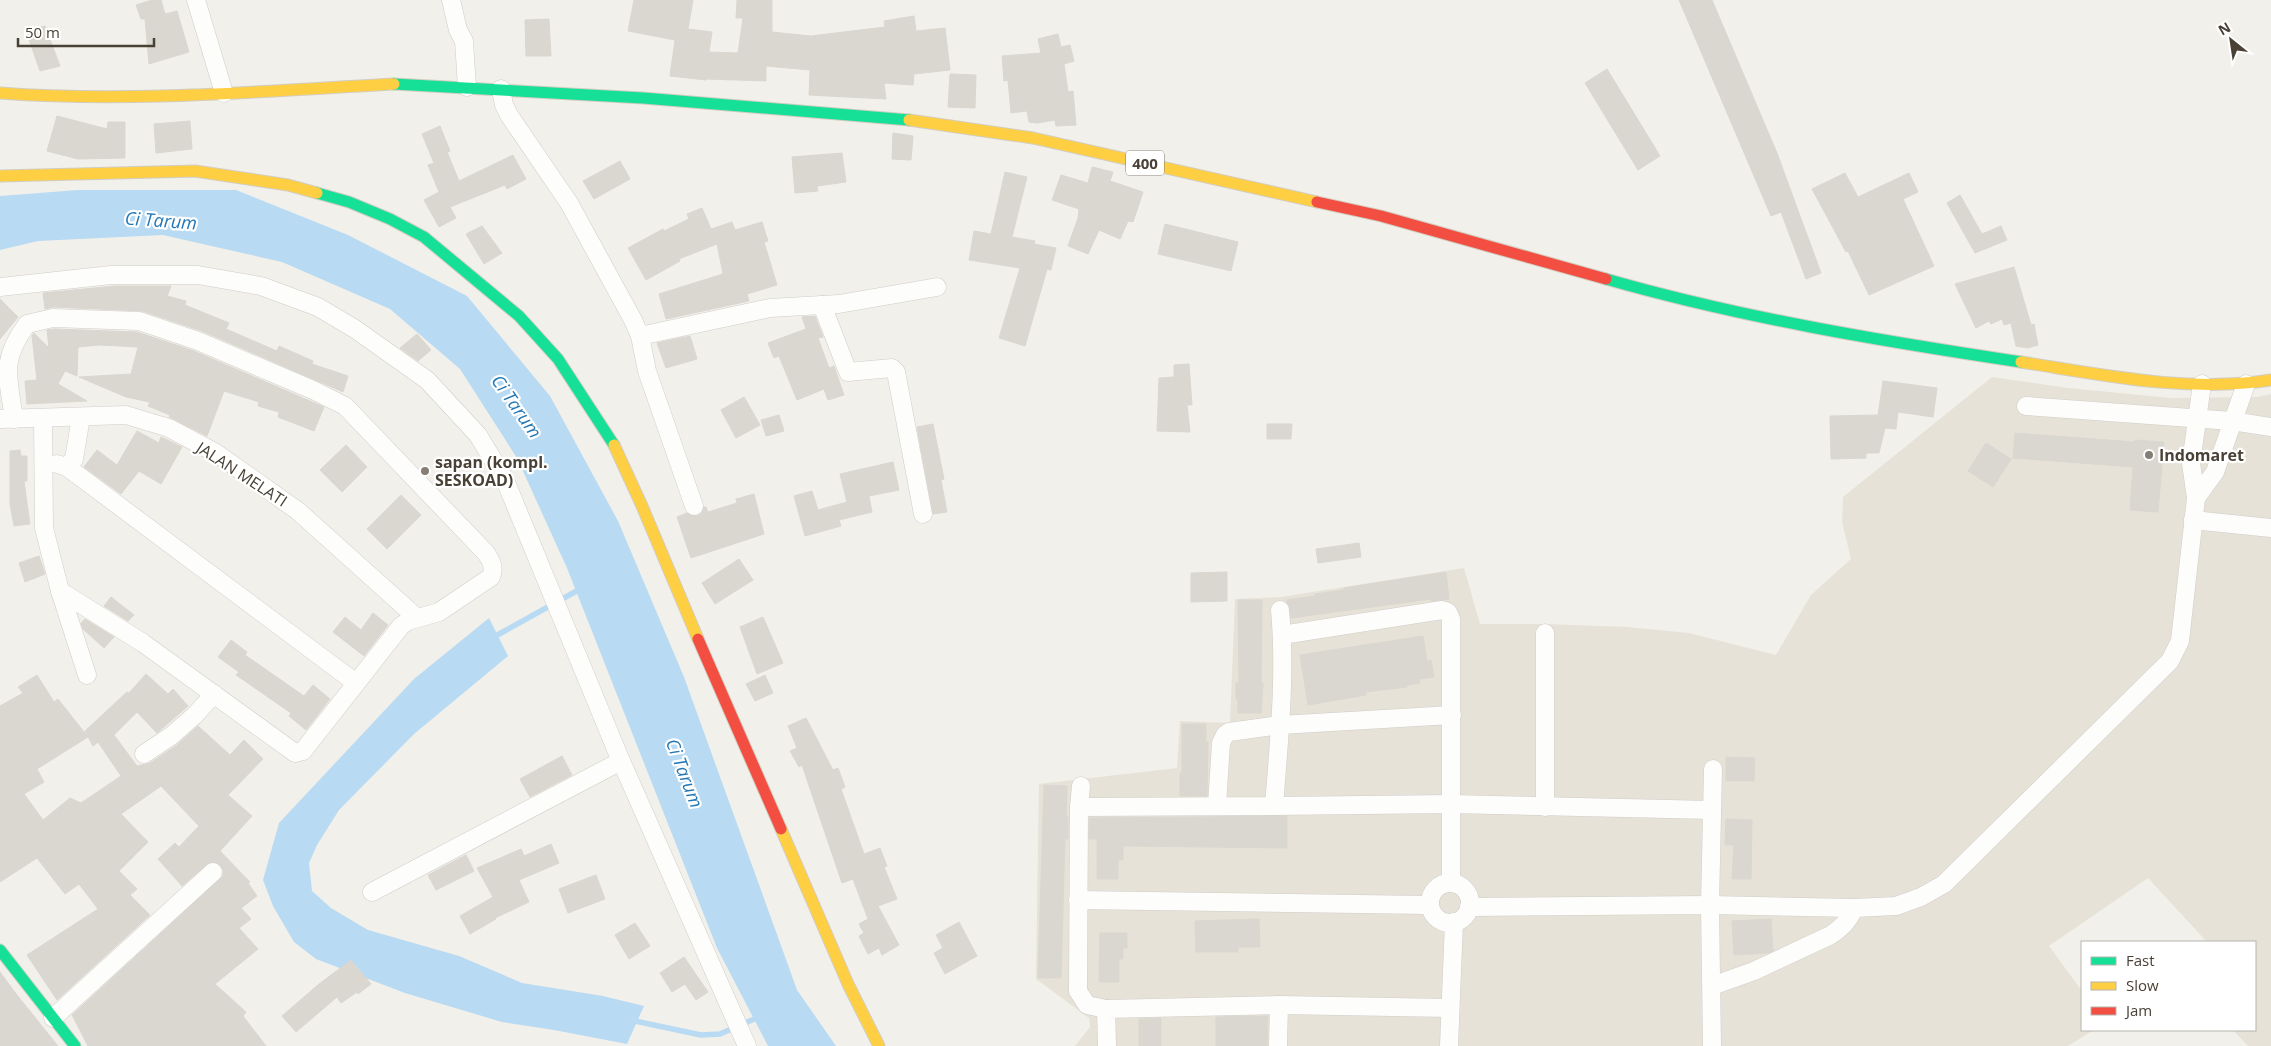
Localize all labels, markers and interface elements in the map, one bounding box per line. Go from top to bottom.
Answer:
scale bar [18,15,154,47]
north arrow [2206,15,2256,65]
text: N [2215,17,2234,39]
text: 50 m [25,22,60,42]
road number: 400 [1126,150,1164,176]
water label: Ci Tarum [124,206,198,234]
water label: Ci Tarum [486,370,548,442]
street label: JALAN MELATI [191,435,292,512]
place label: Indomaret [2159,444,2244,466]
marker: Indomaret [2143,449,2155,461]
place label: sapan (kompl. SESKOAD) [435,451,548,491]
marker: sapan (kompl. SESKOAD) [419,465,431,477]
water label: Ci Tarum [661,735,709,811]
legend [2081,941,2256,1031]
text: Fast [2126,950,2155,970]
text: Slow [2126,975,2159,995]
text: Jam [2124,1000,2152,1020]

